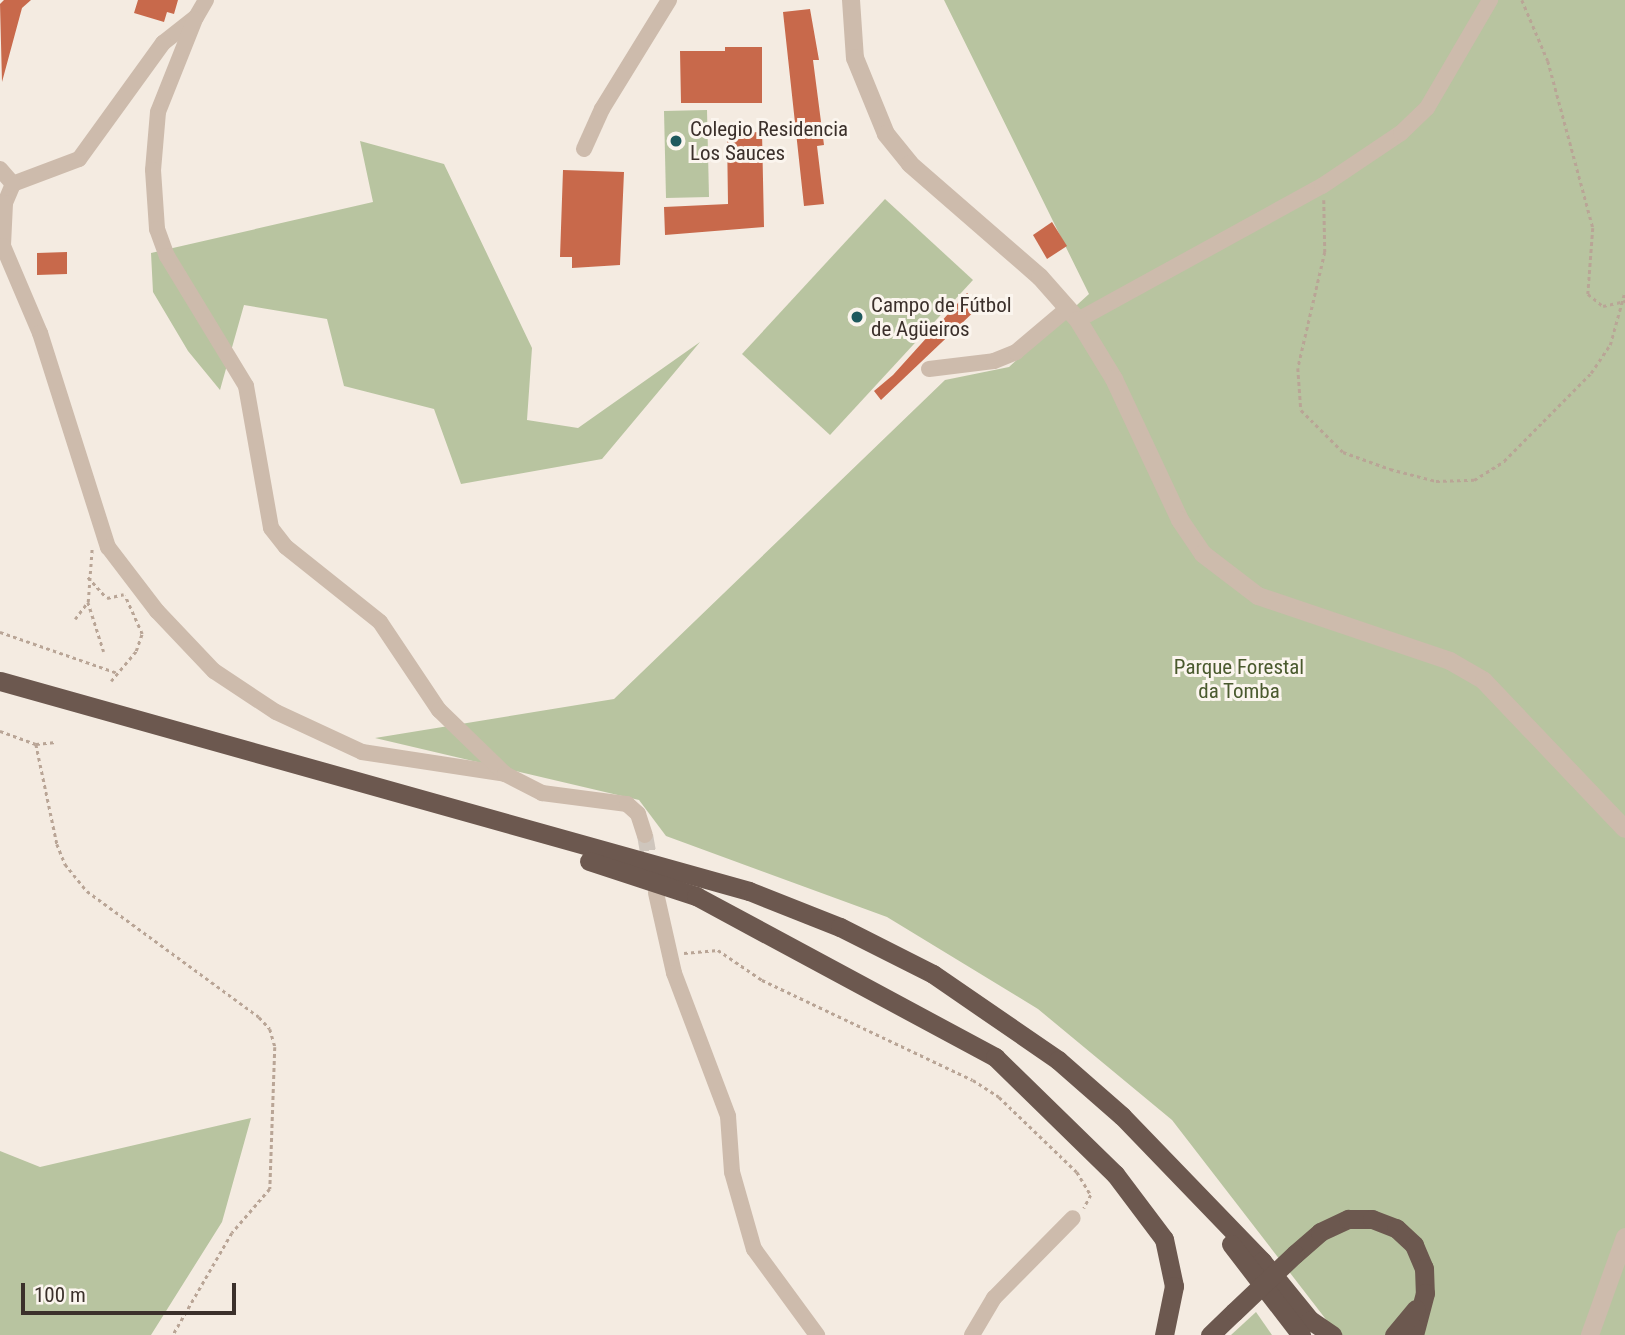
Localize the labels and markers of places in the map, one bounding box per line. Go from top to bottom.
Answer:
place label: Colegio Residencia Los Sauces [690,116,848,166]
marker: Colegio Residencia Los Sauces [668,133,684,149]
place label: Campo de Fútbol de Agüeiros [871,292,1012,342]
marker: Campo de Fútbol de Agüeiros [849,309,865,325]

